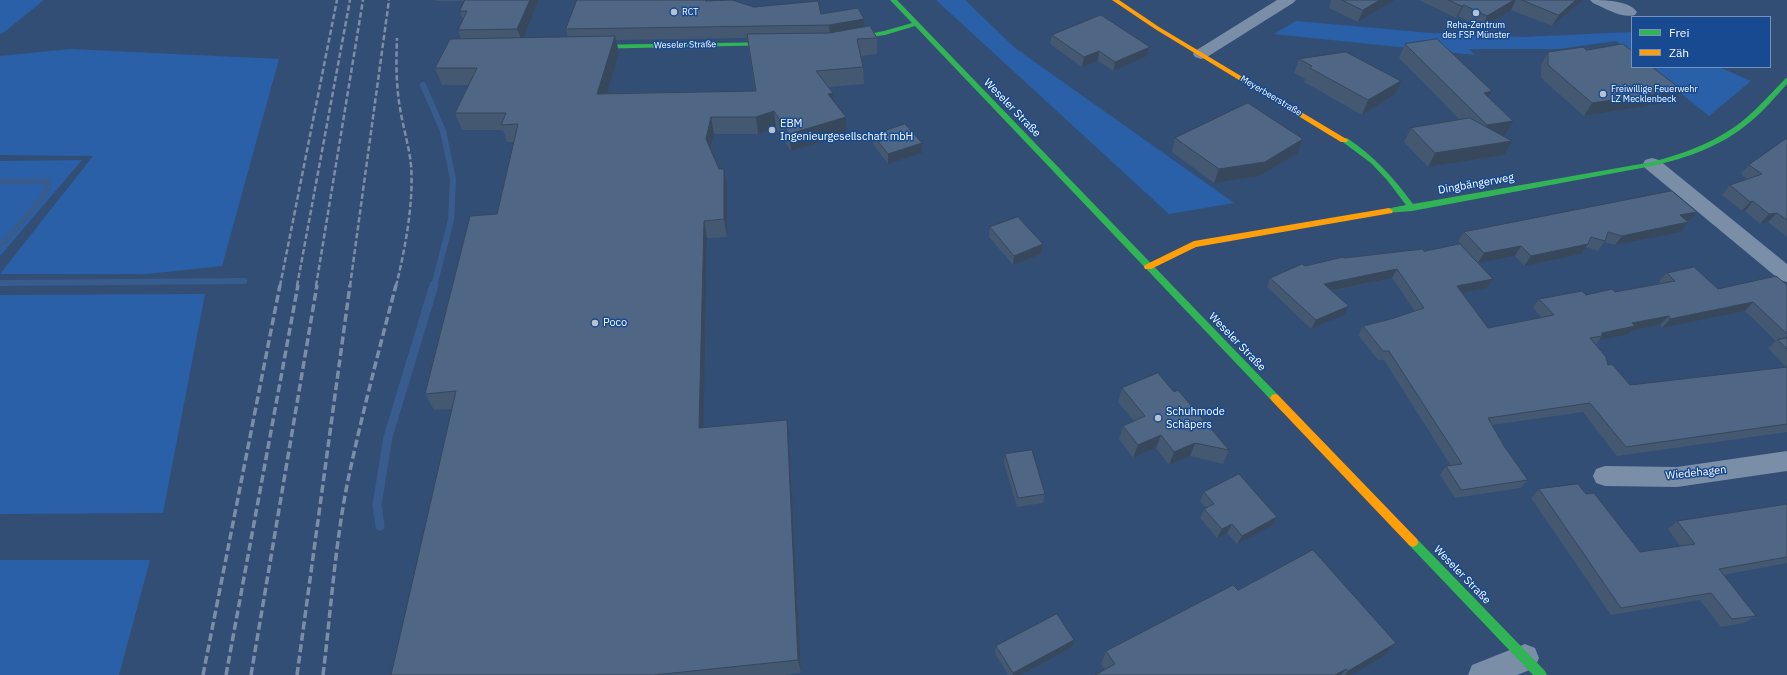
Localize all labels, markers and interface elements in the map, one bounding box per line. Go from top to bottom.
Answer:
marker: RCT [669,7,679,17]
place label: RCT [682,7,698,17]
marker: Reha-Zentrum des FSP Münster [1471,8,1481,18]
legend [1631,16,1771,68]
place label: Reha-Zentrum des FSP Münster [1442,20,1510,41]
text: Frei [1669,25,1689,40]
street label: Weseler Straße [654,39,716,51]
text: Zäh [1669,45,1689,60]
street label: Meyerbeerstraße [1238,73,1304,119]
street label: Weseler Straße [981,76,1043,140]
place label: Freiwillige Feuerwehr LZ Mecklenbeck [1611,84,1698,105]
marker: Freiwillige Feuerwehr LZ Mecklenbeck [1598,89,1608,99]
place label: EBM Ingenieurgesellschaft mbH [780,117,913,143]
marker: EBM Ingenieurgesellschaft mbH [767,125,777,135]
street label: Dingbängerweg [1437,171,1515,197]
street label: Weseler Straße [1206,310,1268,374]
place label: Poco [603,316,627,330]
marker: Poco [590,318,600,328]
place label: Schuhmode Schäpers [1166,405,1225,431]
marker: Schuhmode Schäpers [1153,413,1163,423]
street label: Wiedehagen [1665,463,1727,483]
street label: Weseler Straße [1431,543,1493,607]

